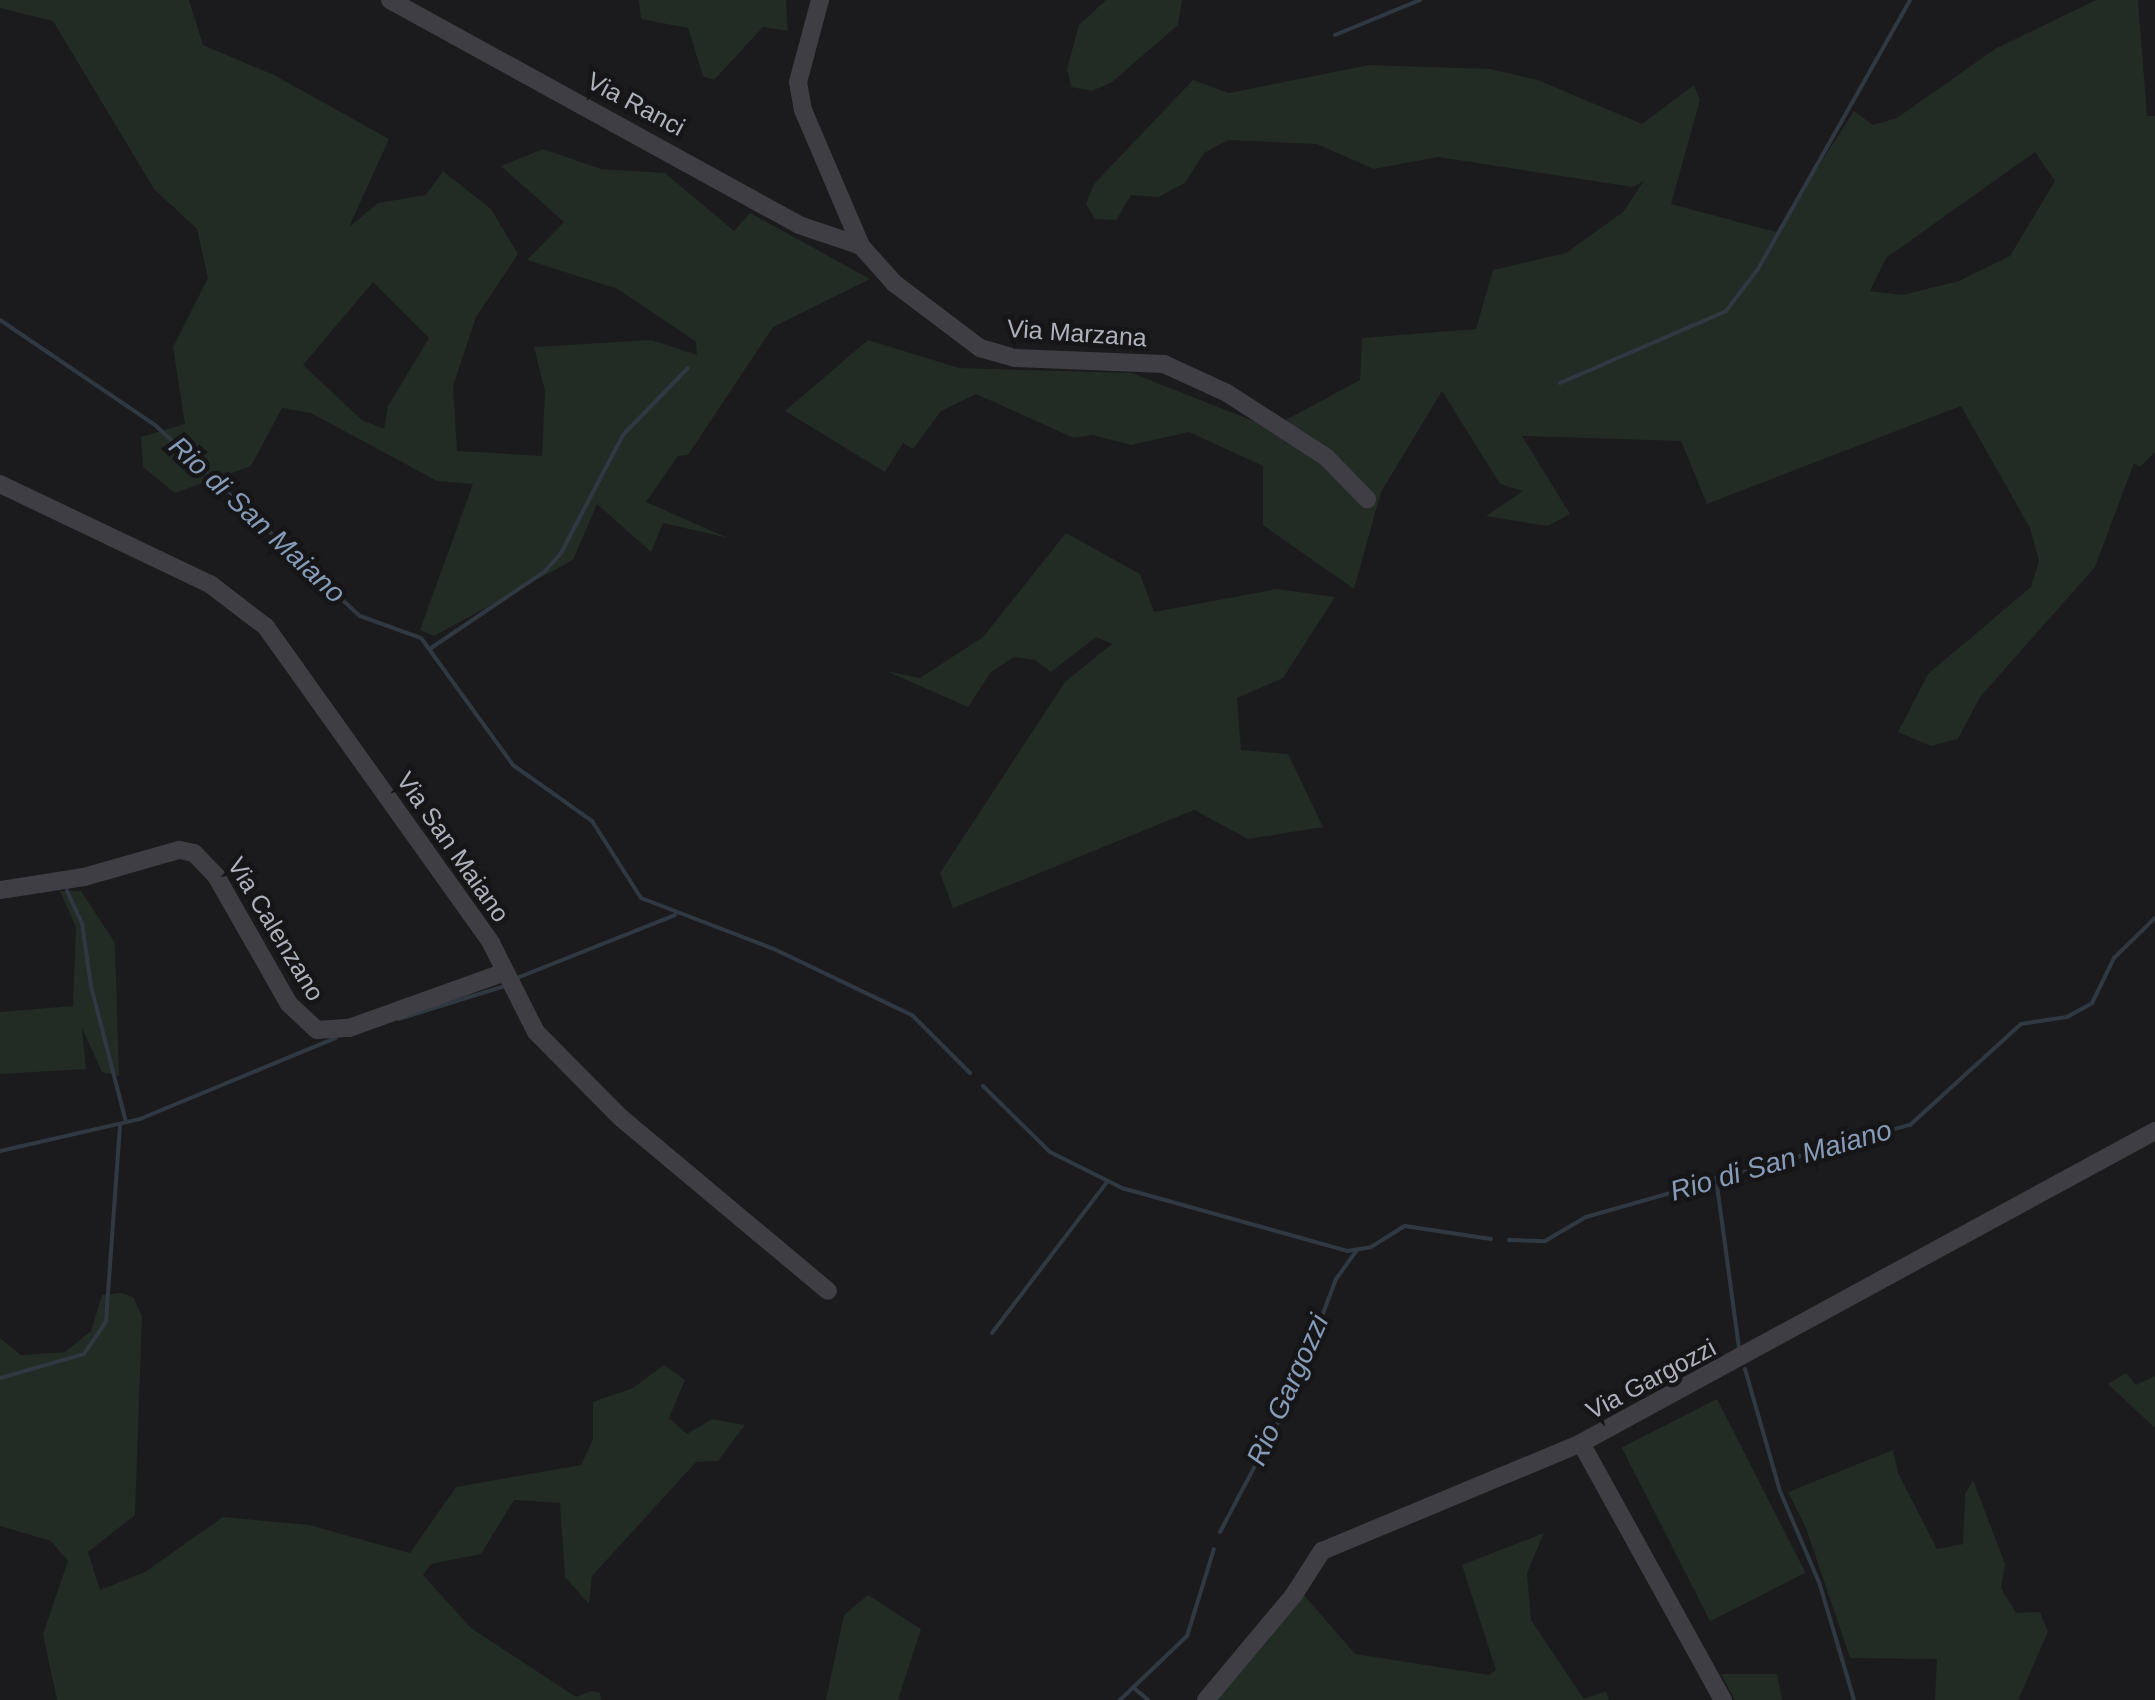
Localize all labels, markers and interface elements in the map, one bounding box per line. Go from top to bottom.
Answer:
street label: Via Ranci [582,66,690,142]
street label: Via Marzana [1006,313,1148,353]
water label: Rio di San Maiano [162,430,352,610]
street label: Via San Maiano [390,766,516,928]
street label: Via Calenzano [221,852,331,1006]
water label: Rio di San Maiano [1666,1113,1896,1209]
water label: Rio Gargozzi [1240,1309,1336,1471]
street label: Via Gargozzi [1581,1332,1721,1426]

